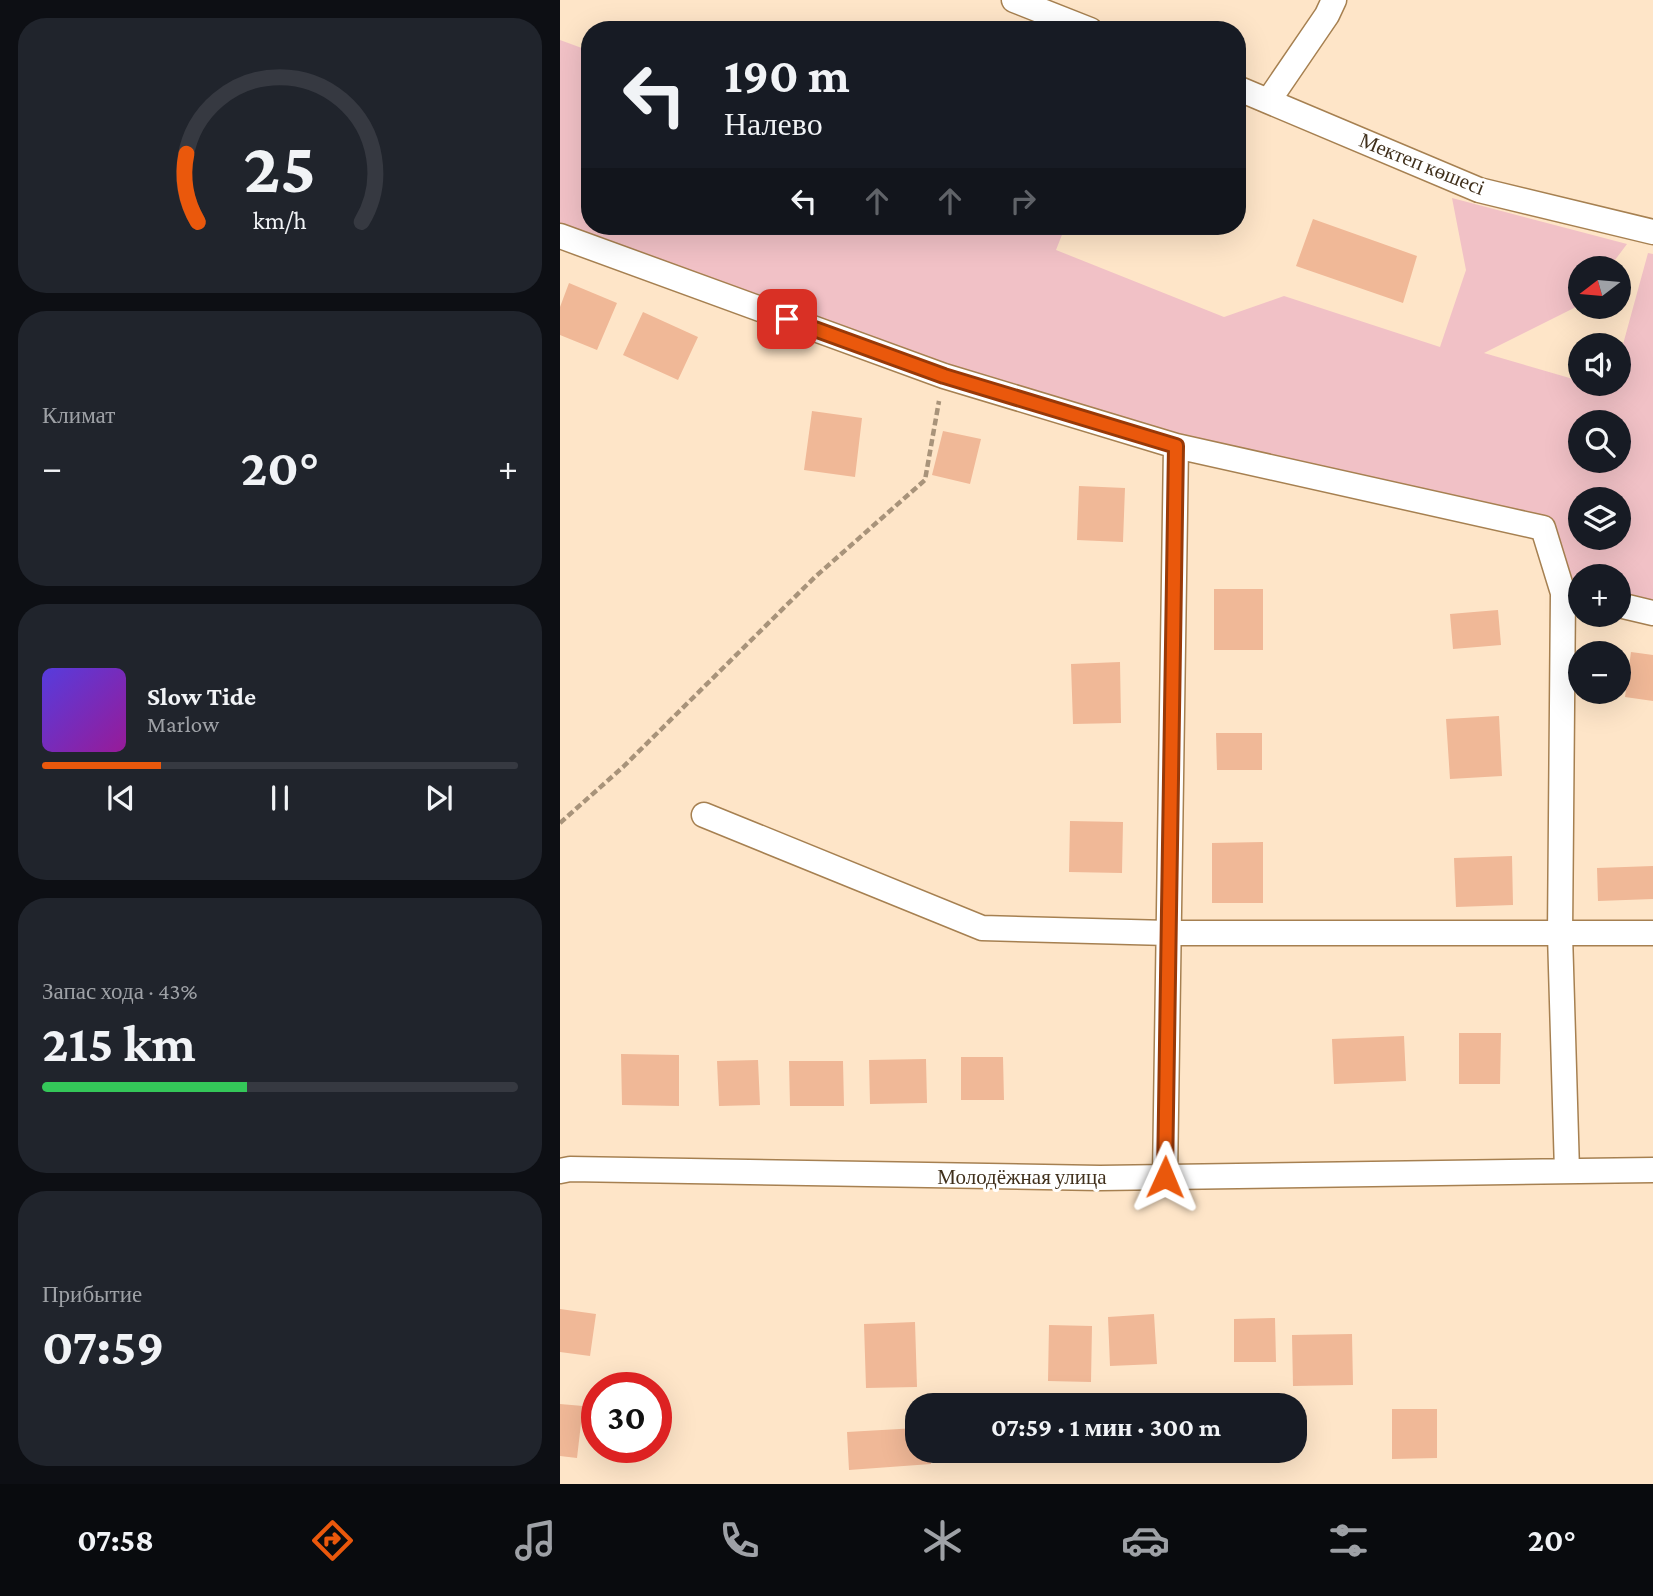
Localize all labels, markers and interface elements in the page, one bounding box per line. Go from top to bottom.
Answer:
text: 190 m [724,48,850,103]
icon: left [609,49,700,140]
text: Налево [724,106,823,142]
text: 25 [244,127,316,208]
street label: Мектеп көшесі [1356,128,1488,200]
icon: left [785,182,823,220]
icon: ahead [858,182,896,220]
icon: ahead [931,182,969,220]
icon: right [1004,182,1042,220]
text: km/h [253,206,307,233]
north arrow [1568,256,1631,318]
map controls [1568,256,1631,704]
pin [757,289,817,349]
icon: arrive [768,300,806,338]
button: sound [1568,333,1631,396]
text: Климат [42,402,115,428]
button: search [1568,410,1631,473]
text: 20° [241,438,319,496]
text: − [42,446,62,488]
text: + [498,446,518,488]
button: layers [1568,487,1631,550]
button: + [1568,564,1631,627]
button: − [1568,641,1631,704]
text: Slow Tide [147,682,256,711]
text: Marlow [147,711,219,737]
icon: previous [102,779,140,817]
icon: pause [261,779,299,817]
icon: next [420,779,458,817]
text: Запас хода · 43% [42,978,197,1004]
text: 215 km [42,1014,196,1072]
position arrow [1128,1140,1202,1214]
street label: Молодёжная улица [937,1165,1107,1189]
text: Прибытие [42,1281,142,1307]
text: 07:59 [42,1317,164,1375]
speed limit sign: 30 [581,1372,672,1463]
text: 07:59 · 1 мин · 300 m [991,1413,1221,1442]
icon: directions [308,1516,357,1565]
icon: music [511,1516,560,1565]
icon: phone [715,1516,764,1565]
icon: climate [918,1516,967,1565]
icon: car [1121,1516,1170,1565]
icon: filters [1324,1516,1373,1565]
text: 07:58 [77,1522,154,1558]
text: 20° [1528,1522,1576,1558]

